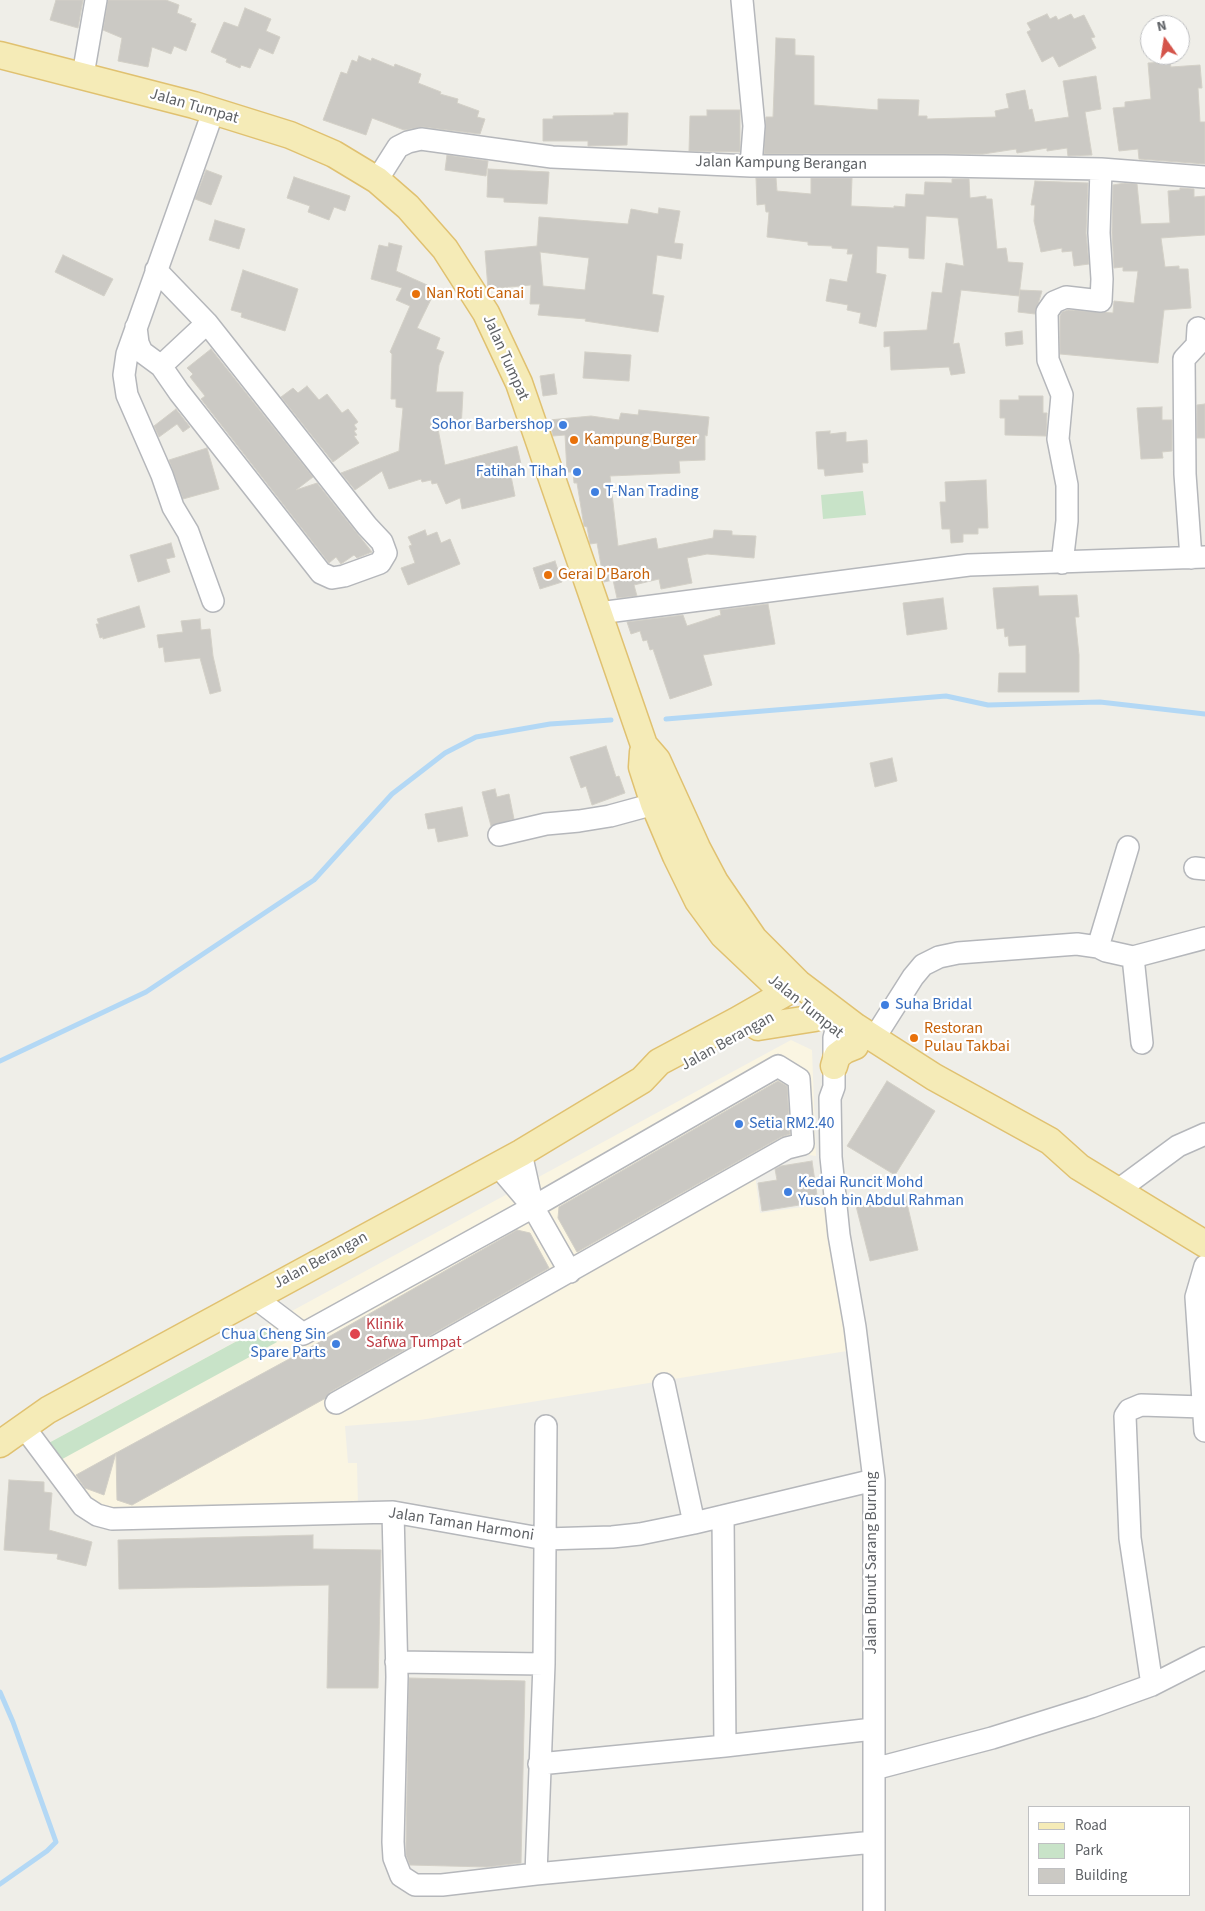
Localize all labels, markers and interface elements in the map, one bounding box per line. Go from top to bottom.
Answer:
north arrow [1140,15,1190,65]
text: N [1155,16,1169,37]
street label: Jalan Tumpat [147,85,241,129]
street label: Jalan Kampung Berangan [695,153,867,175]
place label: Nan Roti Canai [426,284,524,304]
marker: Nan Roti Canai [410,288,422,300]
street label: Jalan Tumpat [478,312,532,404]
place label: Sohor Barbershop [431,415,553,435]
marker: Sohor Barbershop [557,419,569,431]
place label: Kampung Burger [584,430,697,450]
marker: Kampung Burger [568,434,580,446]
place label: Fatihah Tihah [476,462,567,482]
marker: Fatihah Tihah [571,466,583,478]
place label: T-Nan Trading [605,482,698,502]
marker: T-Nan Trading [589,486,601,498]
place label: Gerai D'Baroh [558,565,650,585]
marker: Gerai D'Baroh [542,569,554,581]
street label: Jalan Tumpat [763,971,847,1043]
place label: Suha Bridal [895,995,972,1015]
marker: Suha Bridal [879,999,891,1011]
street label: Jalan Berangan [678,1008,778,1076]
place label: Restoran Pulau Takbai [924,1019,1010,1057]
marker: Restoran Pulau Takbai [908,1032,920,1044]
place label: Setia RM2.40 [749,1114,835,1134]
marker: Setia RM2.40 [733,1118,745,1130]
place label: Kedai Runcit Mohd Yusoh bin Abdul Rahman [798,1173,964,1211]
marker: Kedai Runcit Mohd Yusoh bin Abdul Rahman [782,1186,794,1198]
street label: Jalan Berangan [271,1228,371,1294]
place label: Klinik Safwa Tumpat [366,1315,462,1353]
place label: Chua Cheng Sin Spare Parts [221,1325,326,1363]
marker: Klinik Safwa Tumpat [348,1327,362,1341]
marker: Chua Cheng Sin Spare Parts [330,1338,342,1350]
street label: Jalan Bunut Sarang Burung [862,1471,882,1655]
street label: Jalan Taman Harmoni [387,1504,535,1546]
legend [1028,1806,1190,1896]
text: Road [1075,1815,1107,1836]
text: Park [1075,1840,1103,1861]
text: Building [1075,1865,1127,1886]

